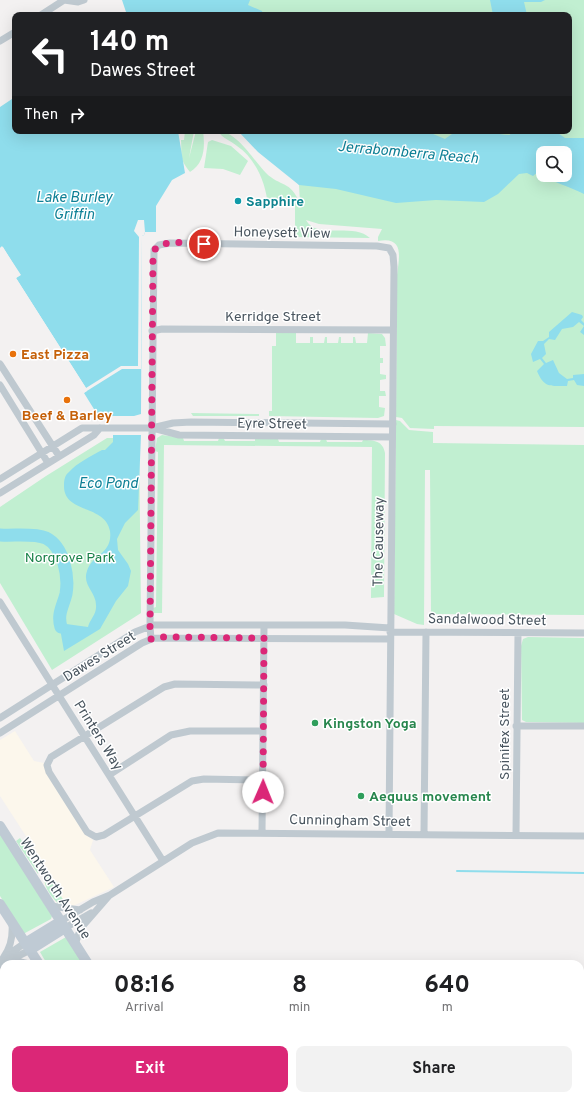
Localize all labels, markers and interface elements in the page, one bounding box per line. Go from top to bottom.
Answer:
text: 140 m [90,25,169,61]
icon: left [24,28,76,80]
text: Dawes Street [90,60,196,83]
icon: right [66,104,88,126]
text: Then [24,106,58,125]
water label: Jerrabomberra Reach [337,138,479,169]
map controls [536,146,572,182]
button: search [536,146,572,182]
water label: Lake Burley Griffin [36,189,113,225]
place label: Sapphire [246,194,304,211]
marker: Sapphire [233,196,243,206]
street label: Honeysett View [233,224,331,243]
pin [187,227,221,261]
icon: arrive [193,233,215,255]
street label: Kerridge Street [225,309,321,326]
place label: East Pizza [21,347,89,364]
marker: East Pizza [8,349,18,359]
marker: Beef & Barley [62,395,72,405]
place label: Beef & Barley [22,408,112,425]
street label: Eyre Street [237,415,307,434]
water label: Eco Pond [78,475,139,494]
street label: The Causeway [370,497,389,587]
park label: Norgrove Park [25,550,115,567]
street label: Sandalwood Street [428,611,546,630]
street label: Dawes Street [60,628,139,686]
street label: Spinifex Street [497,688,514,780]
street label: Printers Way [70,698,126,774]
place label: Kingston Yoga [323,716,417,733]
marker: Kingston Yoga [310,718,320,728]
position arrow [242,771,284,813]
place label: Aequus movement [369,789,491,806]
marker: Aequus movement [356,791,366,801]
street label: Cunningham Street [289,812,411,831]
street label: Wentworth Avenue [16,835,94,943]
text: 08:16 [114,971,175,1001]
text: 8 [292,971,307,1001]
text: 640 [424,971,470,1001]
text: Arrival [125,1000,164,1016]
text: min [289,1000,310,1016]
text: m [442,1000,453,1016]
button: Exit [12,1046,288,1092]
button: Share [296,1046,572,1092]

